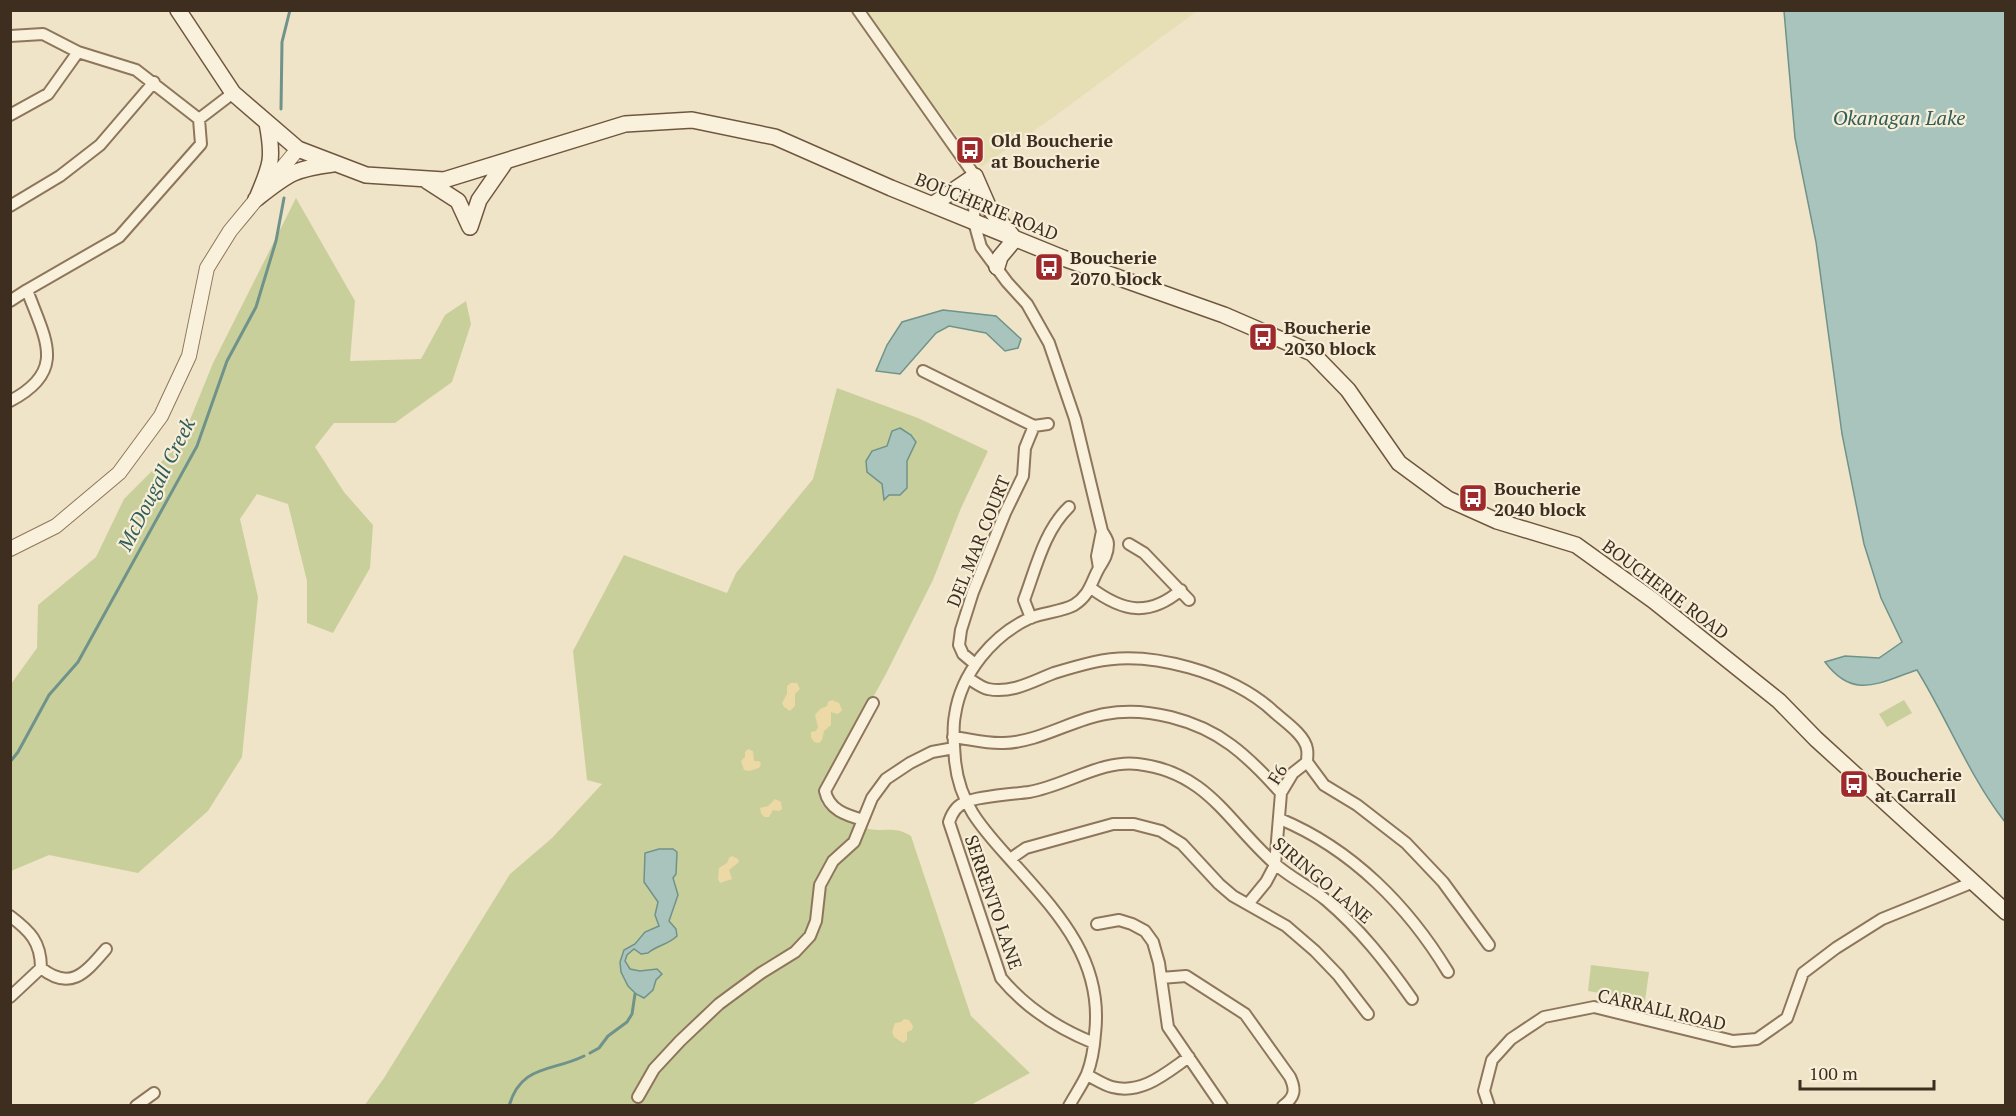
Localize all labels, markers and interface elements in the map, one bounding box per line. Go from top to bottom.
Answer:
water label: Okanagan Lake [1833,104,1965,131]
place label: Old Boucherie at Boucherie [991,128,1113,173]
bus stop icon: Old Boucherie at Boucherie [954,134,986,166]
street label: BOUCHERIE ROAD [912,166,1062,246]
place label: Boucherie 2070 block [1070,245,1163,290]
bus stop icon: Boucherie 2070 block [1033,251,1065,283]
place label: Boucherie 2030 block [1284,315,1377,360]
bus stop icon: Boucherie 2030 block [1247,321,1279,353]
water label: McDougall Creek [111,413,201,556]
street label: DEL MAR COURT [941,472,1015,610]
place label: Boucherie 2040 block [1494,476,1587,521]
bus stop icon: Boucherie 2040 block [1457,482,1489,514]
street label: BOUCHERIE ROAD [1598,533,1734,645]
street label: F6 [1262,759,1293,789]
place label: Boucherie at Carrall [1875,762,1962,807]
bus stop icon: Boucherie at Carrall [1838,768,1870,800]
street label: SERRENTO LANE [960,831,1028,973]
street label: SIRINGO LANE [1268,831,1378,929]
street label: CARRALL ROAD [1595,983,1729,1035]
scale bar [1800,1053,1934,1091]
text: 100 m [1809,1061,1858,1085]

